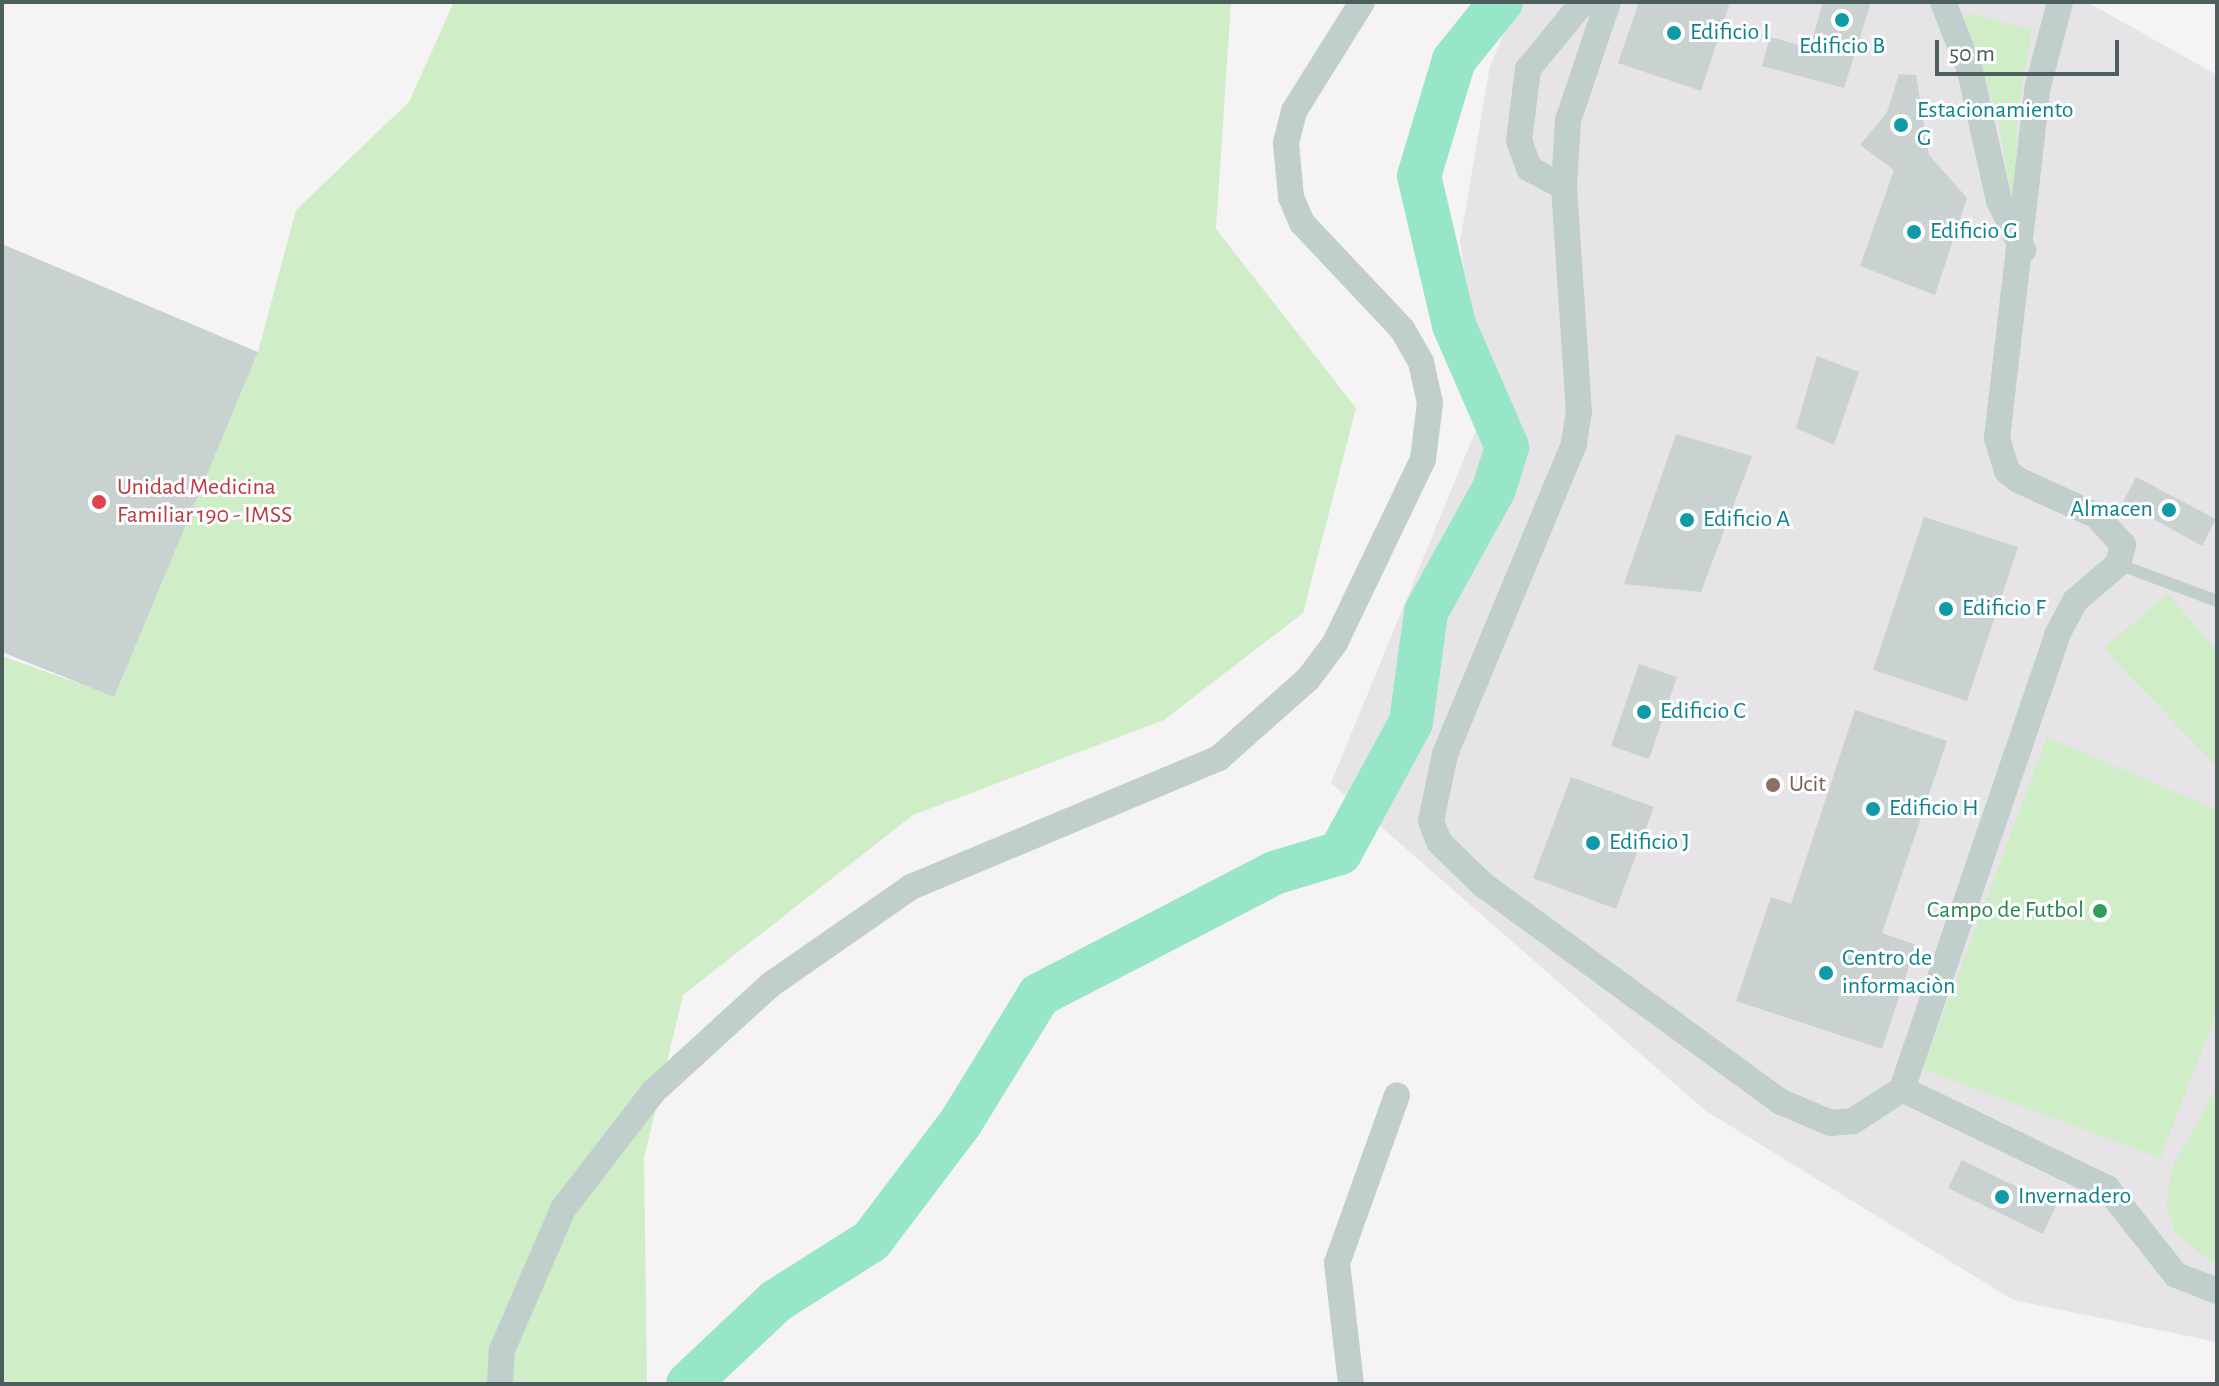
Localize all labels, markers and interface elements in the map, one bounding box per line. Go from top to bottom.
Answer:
marker: Edificio B [1833,11,1851,29]
place label: Edificio I [1690,19,1770,47]
marker: Edificio I [1665,24,1683,42]
scale bar [1939,24,2123,74]
place label: Edificio B [1799,33,1885,61]
text: 50 m [1949,42,1995,66]
place label: Estacionamiento G [1917,97,2074,153]
marker: Estacionamiento G [1892,116,1910,134]
place label: Edificio G [1930,218,2018,246]
marker: Edificio G [1905,223,1923,241]
place label: Unidad Medicina Familiar 190 - IMSS [117,474,292,530]
marker: Unidad Medicina Familiar 190 - IMSS [88,491,110,513]
place label: Almacen [2070,496,2153,524]
marker: Almacen [2160,501,2178,519]
place label: Edificio A [1703,506,1790,534]
marker: Edificio A [1678,511,1696,529]
place label: Edificio F [1962,595,2046,623]
marker: Edificio F [1937,600,1955,618]
place label: Edificio C [1660,698,1746,726]
marker: Edificio C [1635,703,1653,721]
place label: Ucit [1789,771,1826,799]
marker: Ucit [1764,776,1782,794]
place label: Edificio H [1889,795,1979,823]
marker: Edificio H [1864,800,1882,818]
place label: Edificio J [1609,829,1690,857]
marker: Edificio J [1584,834,1602,852]
place label: Campo de Futbol [1927,897,2084,925]
marker: Campo de Futbol [2091,902,2109,920]
place label: Centro de informaciòn [1842,945,1955,1001]
marker: Centro de informaciòn [1817,964,1835,982]
place label: Invernadero [2018,1183,2131,1211]
marker: Invernadero [1993,1188,2011,1206]

